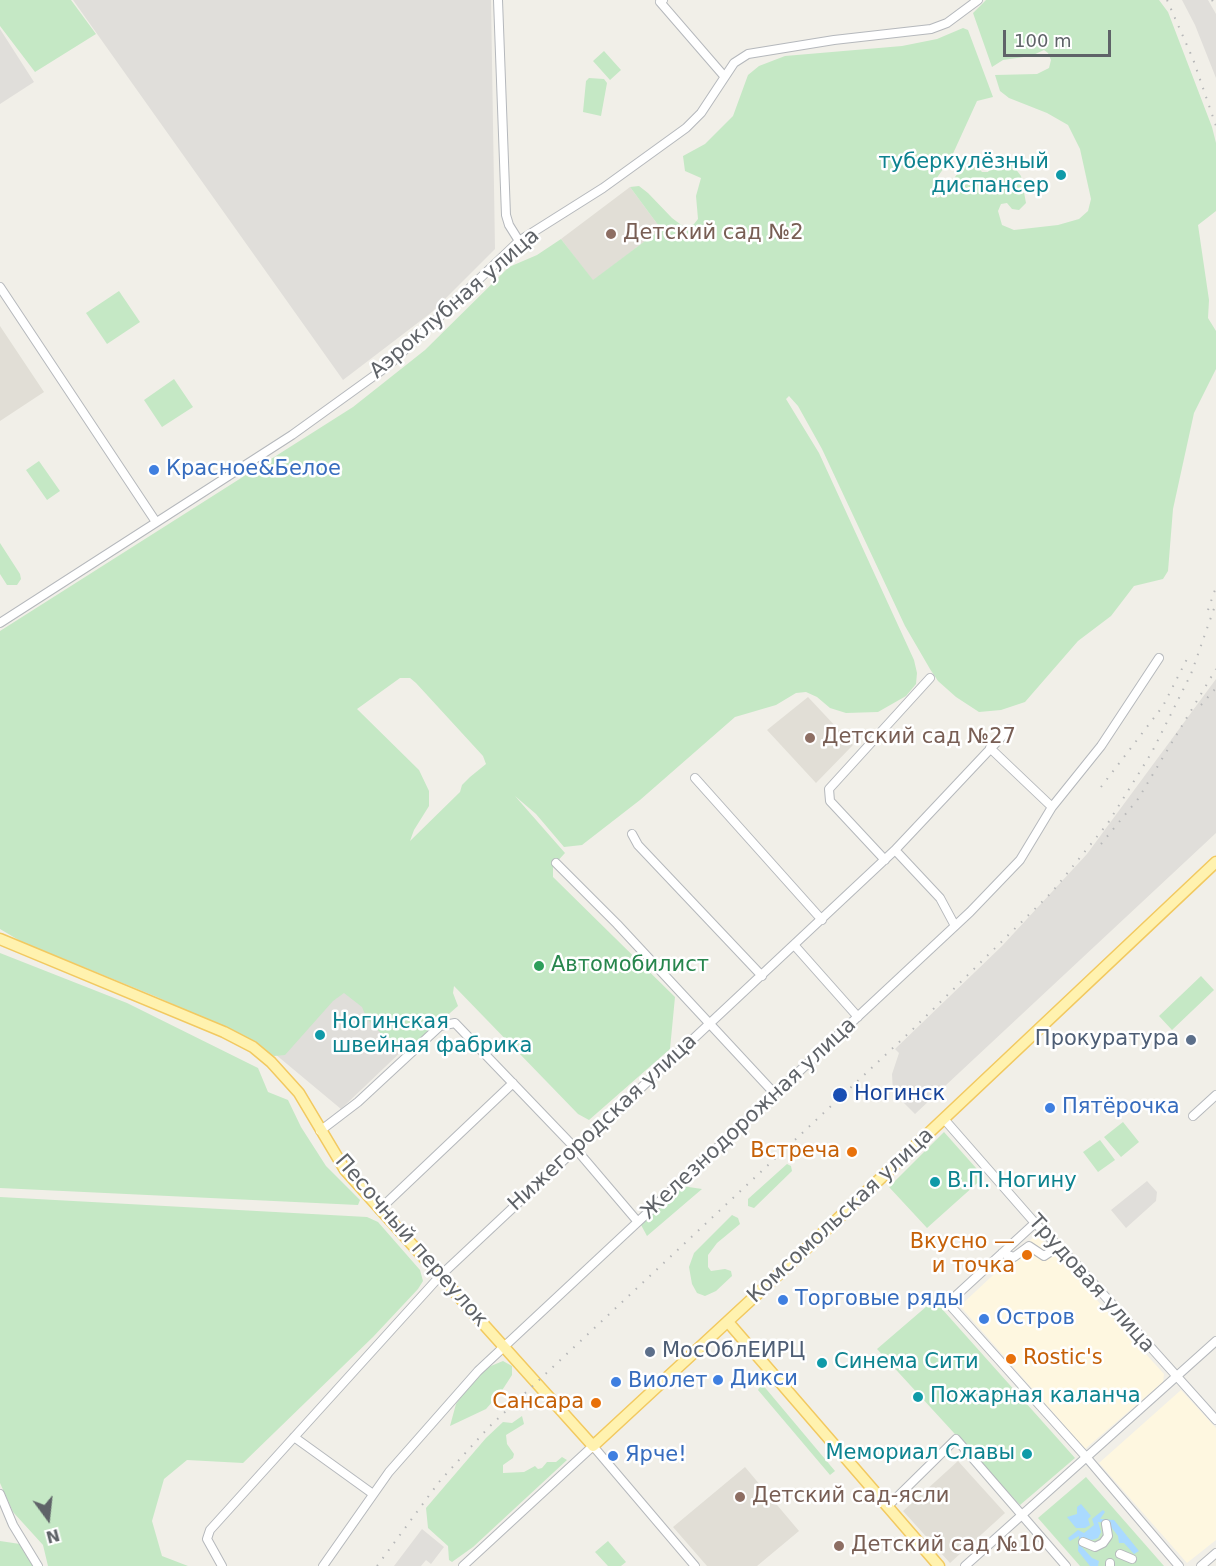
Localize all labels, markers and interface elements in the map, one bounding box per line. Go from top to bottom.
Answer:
scale bar [1006,18,1114,56]
text: 100 m [1014,30,1072,51]
place label: туберкулёзный диспансер [879,150,1049,200]
marker: туберкулёзный диспансер [1054,168,1068,182]
place label: Детский сад №2 [623,221,804,247]
street label: Аэроклубная улица [365,224,545,384]
marker: Детский сад №2 [604,227,618,241]
place label: Красное&Белое [166,457,341,483]
marker: Красное&Белое [147,463,161,477]
place label: Детский сад №27 [822,725,1016,751]
marker: Детский сад №27 [803,731,817,745]
place label: Автомобилист [551,953,709,979]
marker: Автомобилист [532,959,546,973]
place label: Ногинская швейная фабрика [332,1010,532,1060]
street label: Железнодорожная улица [636,1013,862,1225]
place label: Прокуратура [1035,1027,1179,1053]
marker: Ногинская швейная фабрика [313,1028,327,1042]
street label: Нижегородская улица [503,1029,703,1217]
marker: Прокуратура [1184,1033,1198,1047]
place label: Ногинск [854,1082,945,1108]
marker: Ногинск [831,1086,849,1104]
place label: Пятёрочка [1062,1095,1180,1121]
marker: Пятёрочка [1043,1101,1057,1115]
street label: Комсомольская улица [743,1123,939,1309]
place label: Встреча [750,1139,840,1165]
marker: Встреча [845,1145,859,1159]
street label: Песочный переулок [329,1150,493,1332]
place label: В.П. Ногину [947,1169,1077,1195]
marker: В.П. Ногину [928,1175,942,1189]
street label: Трудовая улица [1022,1210,1160,1358]
place label: Вкусно — и точка [910,1230,1015,1280]
marker: Вкусно — и точка [1020,1248,1034,1262]
place label: Торговые ряды [795,1287,964,1313]
marker: Торговые ряды [776,1293,790,1307]
place label: Остров [996,1306,1075,1332]
marker: Остров [977,1312,991,1326]
place label: МосОблЕИРЦ [662,1339,805,1365]
marker: МосОблЕИРЦ [643,1345,657,1359]
place label: Rostic's [1023,1346,1103,1372]
place label: Синема Сити [834,1350,979,1376]
marker: Rostic's [1004,1352,1018,1366]
marker: Синема Сити [815,1356,829,1370]
place label: Дикси [730,1367,798,1393]
place label: Виолет [628,1369,707,1395]
marker: Дикси [711,1373,725,1387]
marker: Виолет [609,1375,623,1389]
place label: Пожарная каланча [930,1384,1141,1410]
place label: Сансара [492,1390,584,1416]
marker: Пожарная каланча [911,1390,925,1404]
marker: Сансара [589,1396,603,1410]
place label: Мемориал Славы [825,1441,1015,1467]
place label: Ярче! [625,1443,687,1469]
marker: Мемориал Славы [1020,1447,1034,1461]
marker: Ярче! [606,1449,620,1463]
place label: Детский сад-ясли [752,1484,950,1510]
north arrow [18,1488,78,1548]
marker: Детский сад-ясли [733,1490,747,1504]
text: N [44,1525,62,1547]
place label: Детский сад №10 [851,1533,1045,1559]
marker: Детский сад №10 [832,1539,846,1553]

